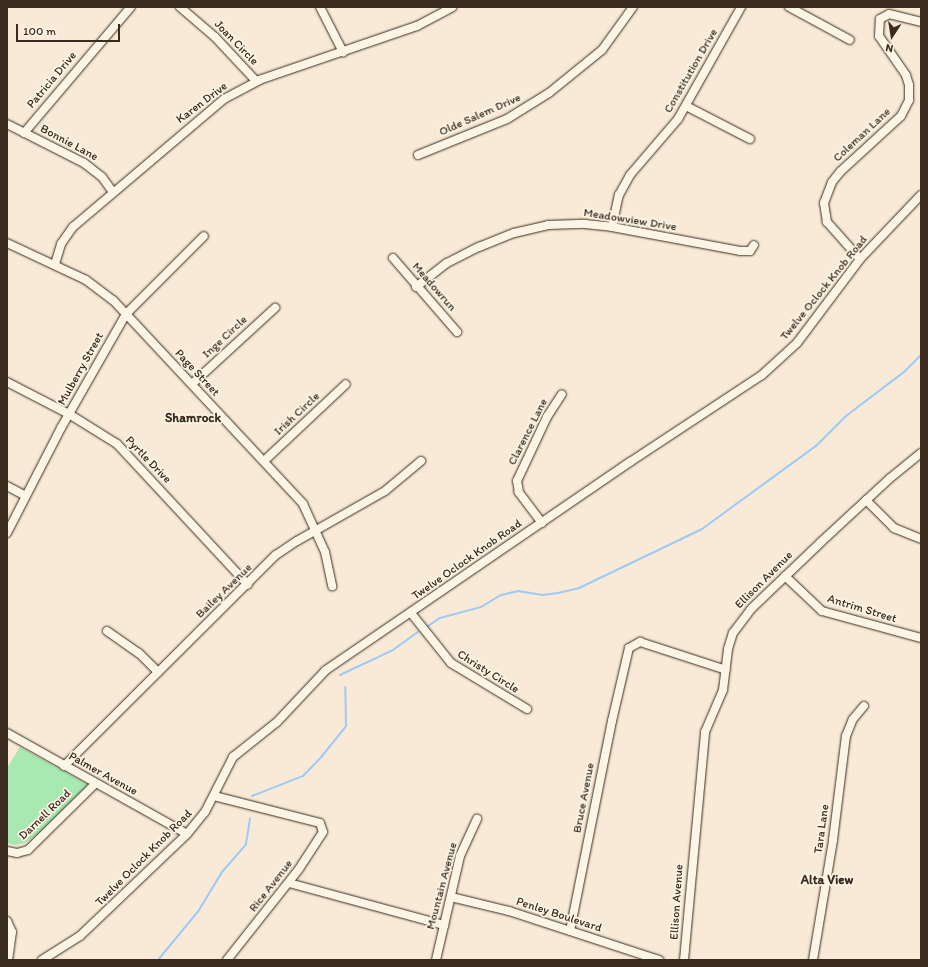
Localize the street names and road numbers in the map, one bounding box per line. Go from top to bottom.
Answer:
street label: Joan Circle [211,17,261,69]
street label: Constitution Drive [661,26,721,116]
street label: Patricia Drive [24,49,80,111]
street label: Karen Drive [174,79,230,127]
street label: Olde Salem Drive [437,90,523,140]
street label: Coleman Lane [830,105,894,165]
street label: Bonnie Lane [38,122,100,164]
street label: Meadowview Drive [582,206,678,234]
street label: Twelve Oclock Knob Road [777,233,871,343]
street label: Meadowrun [409,260,459,314]
street label: Inge Circle [200,313,250,361]
street label: Mulberry Street [55,330,107,408]
street label: Page Street [172,347,222,399]
street label: Irish Circle [271,389,323,439]
street label: Clarence Lane [505,396,551,468]
street label: Pyrtle Drive [122,433,174,487]
street label: Twelve Oclock Knob Road [409,517,525,603]
street label: Ellison Avenue [732,548,796,612]
street label: Bailey Avenue [193,561,255,621]
street label: Antrim Street [826,592,898,626]
street label: Christy Circle [454,647,522,697]
street label: Palmer Avenue [66,749,140,799]
street label: Bruce Avenue [570,762,598,834]
street label: Darnell Road [16,787,74,843]
street label: Tara Lane [811,803,833,855]
street label: Twelve Oclock Knob Road [93,807,195,909]
street label: Mountain Avenue [423,841,461,931]
street label: Rice Avenue [246,857,296,915]
street label: Ellison Avenue [667,864,687,940]
street label: Penley Boulevard [514,894,604,936]

